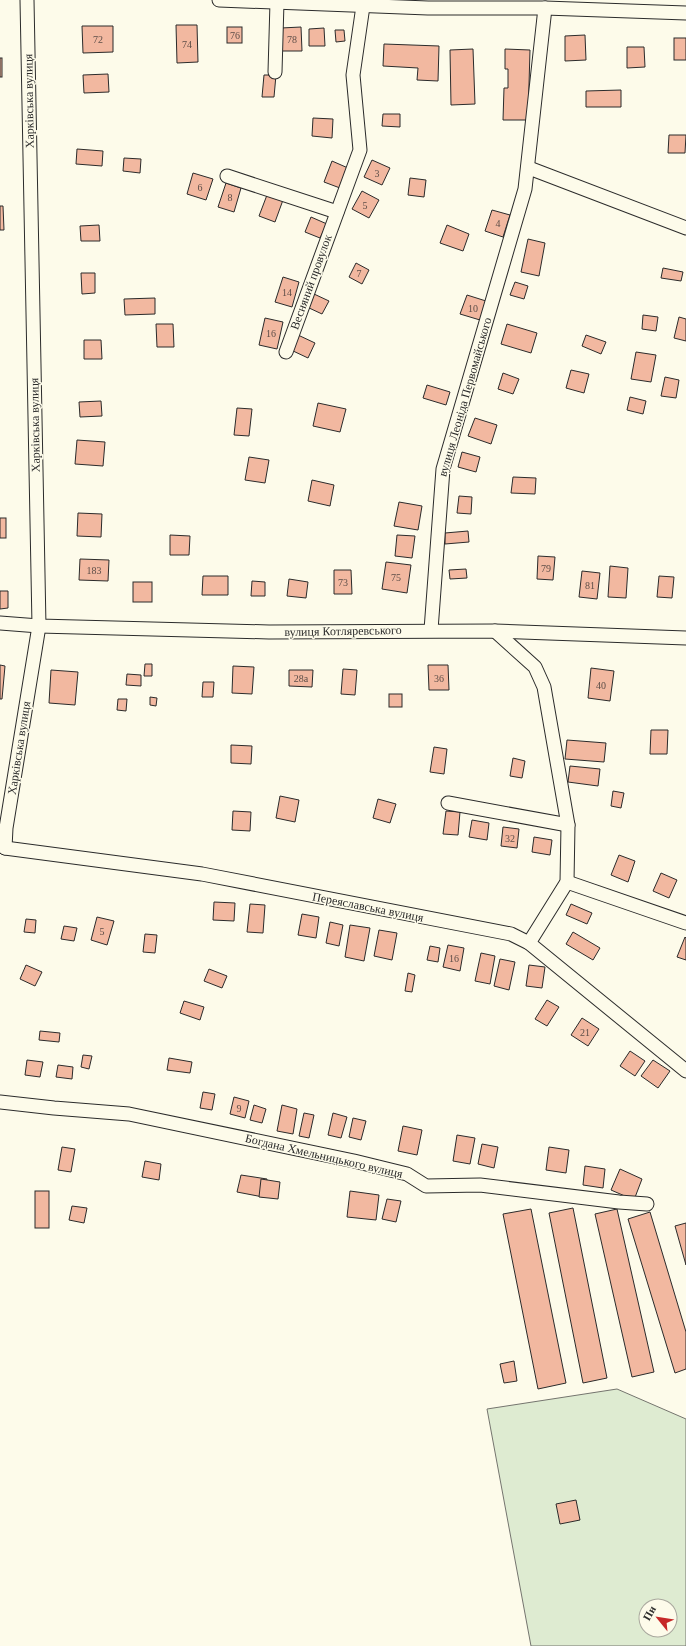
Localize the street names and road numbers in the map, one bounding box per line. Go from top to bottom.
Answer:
street label: Харківська вулиця [21,53,37,148]
street label: Весняний провулок [287,232,335,331]
street label: вулиця Леоніда Первомайського [436,316,494,478]
street label: Харківська вулиця [27,377,43,472]
street label: вулиця Котляревського [284,623,402,639]
street label: Харківська вулиця [5,700,33,796]
street label: Переяславська вулиця [311,889,425,925]
street label: Богдана Хмельницького вулиця [244,1131,405,1181]

